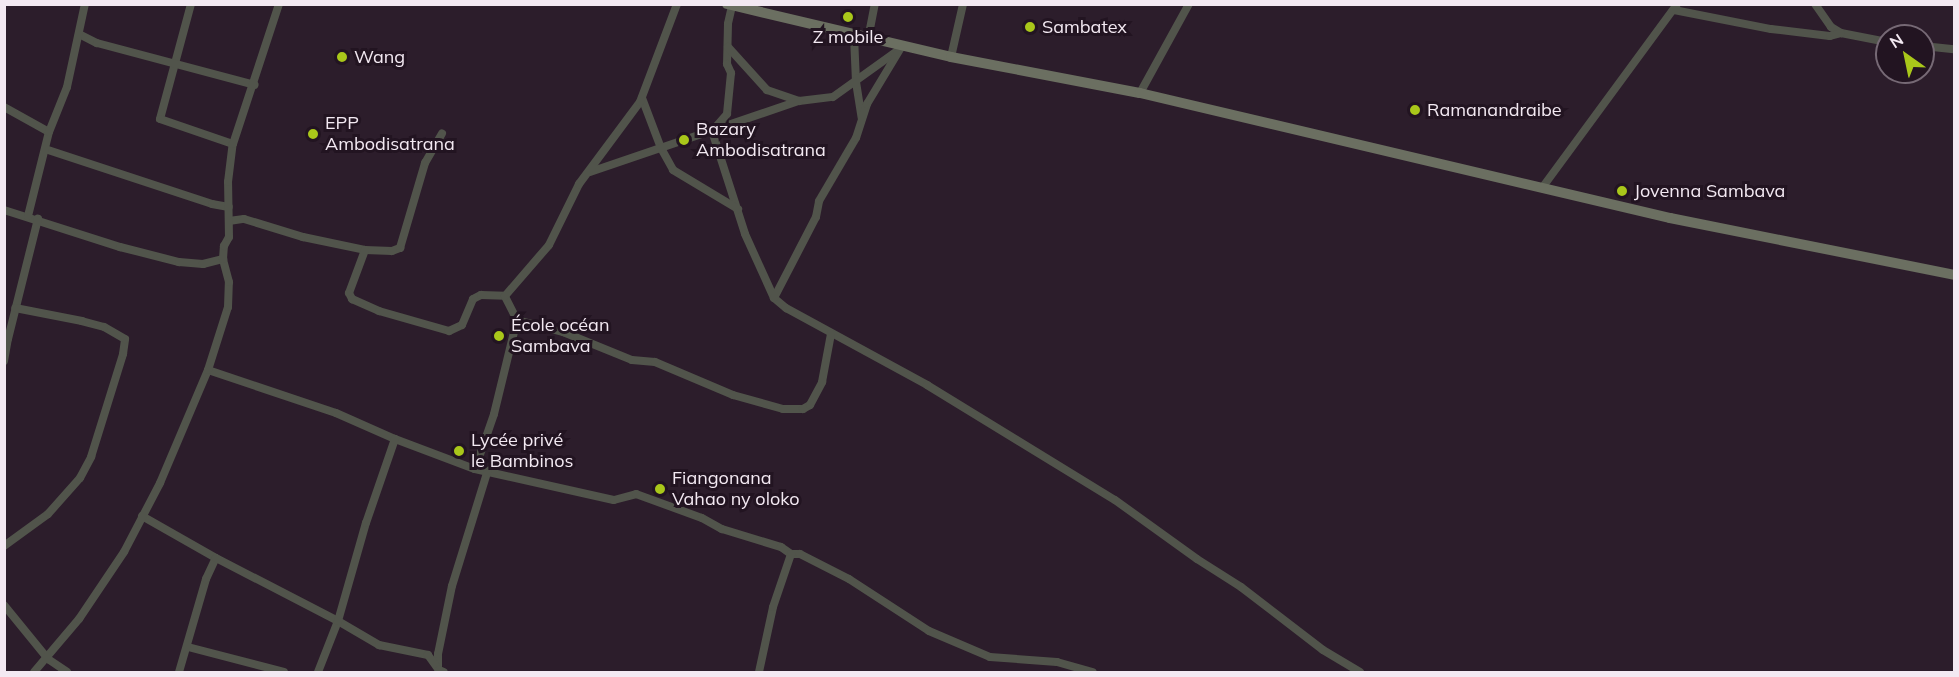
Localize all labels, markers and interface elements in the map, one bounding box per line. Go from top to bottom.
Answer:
marker: Z mobile [841,10,855,24]
place label: Sambatex [1042,16,1127,38]
marker: Sambatex [1023,20,1037,34]
north arrow [1875,24,1935,84]
place label: Z mobile [813,26,883,48]
text: N [1886,29,1907,52]
place label: Wang [354,46,405,68]
marker: Wang [335,50,349,64]
place label: Ramanandraibe [1427,99,1562,121]
marker: Ramanandraibe [1408,103,1422,117]
place label: EPP Ambodisatrana [325,113,455,156]
place label: Bazary Ambodisatrana [696,119,826,162]
marker: EPP Ambodisatrana [306,127,320,141]
marker: Bazary Ambodisatrana [677,133,691,147]
place label: Jovenna Sambava [1634,180,1785,202]
marker: Jovenna Sambava [1615,184,1629,198]
place label: École océan Sambava [511,315,609,358]
marker: École océan Sambava [492,329,506,343]
place label: Lycée privé le Bambinos [471,430,573,472]
marker: Lycée privé le Bambinos [452,444,466,458]
place label: Fiangonana Vahao ny oloko [672,468,800,510]
marker: Fiangonana Vahao ny oloko [653,482,667,496]

